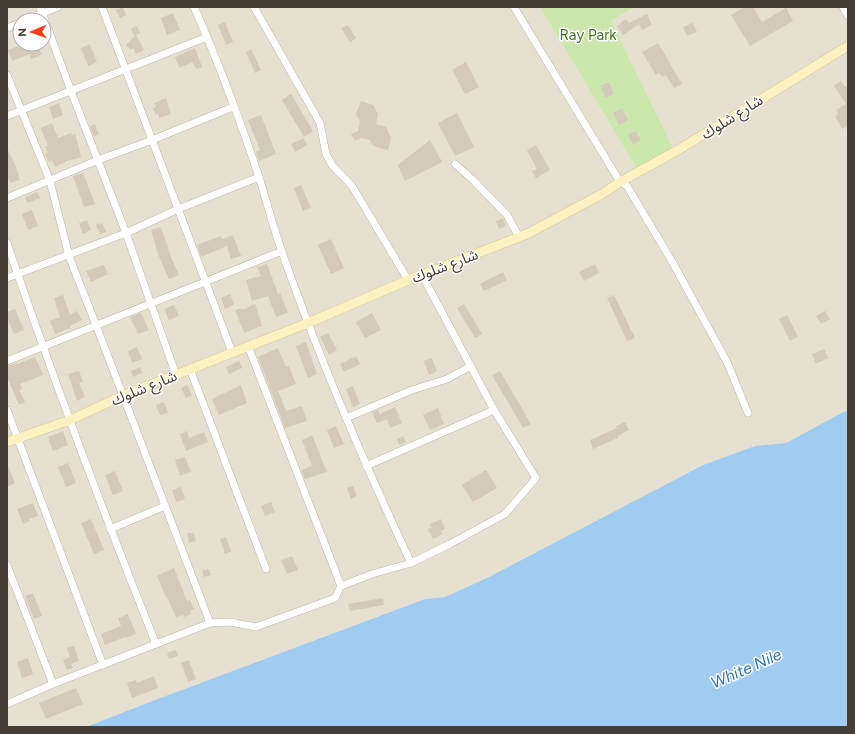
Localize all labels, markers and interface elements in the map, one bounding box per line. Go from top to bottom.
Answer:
north arrow [12,12,52,52]
park label: Ray Park [559,26,617,44]
text: N [16,28,29,37]
street label: شارع شلوك [698,91,768,146]
street label: شارع شلوك [409,245,482,290]
street label: شارع شلوك [108,367,181,412]
water label: White Nile [708,644,785,692]

